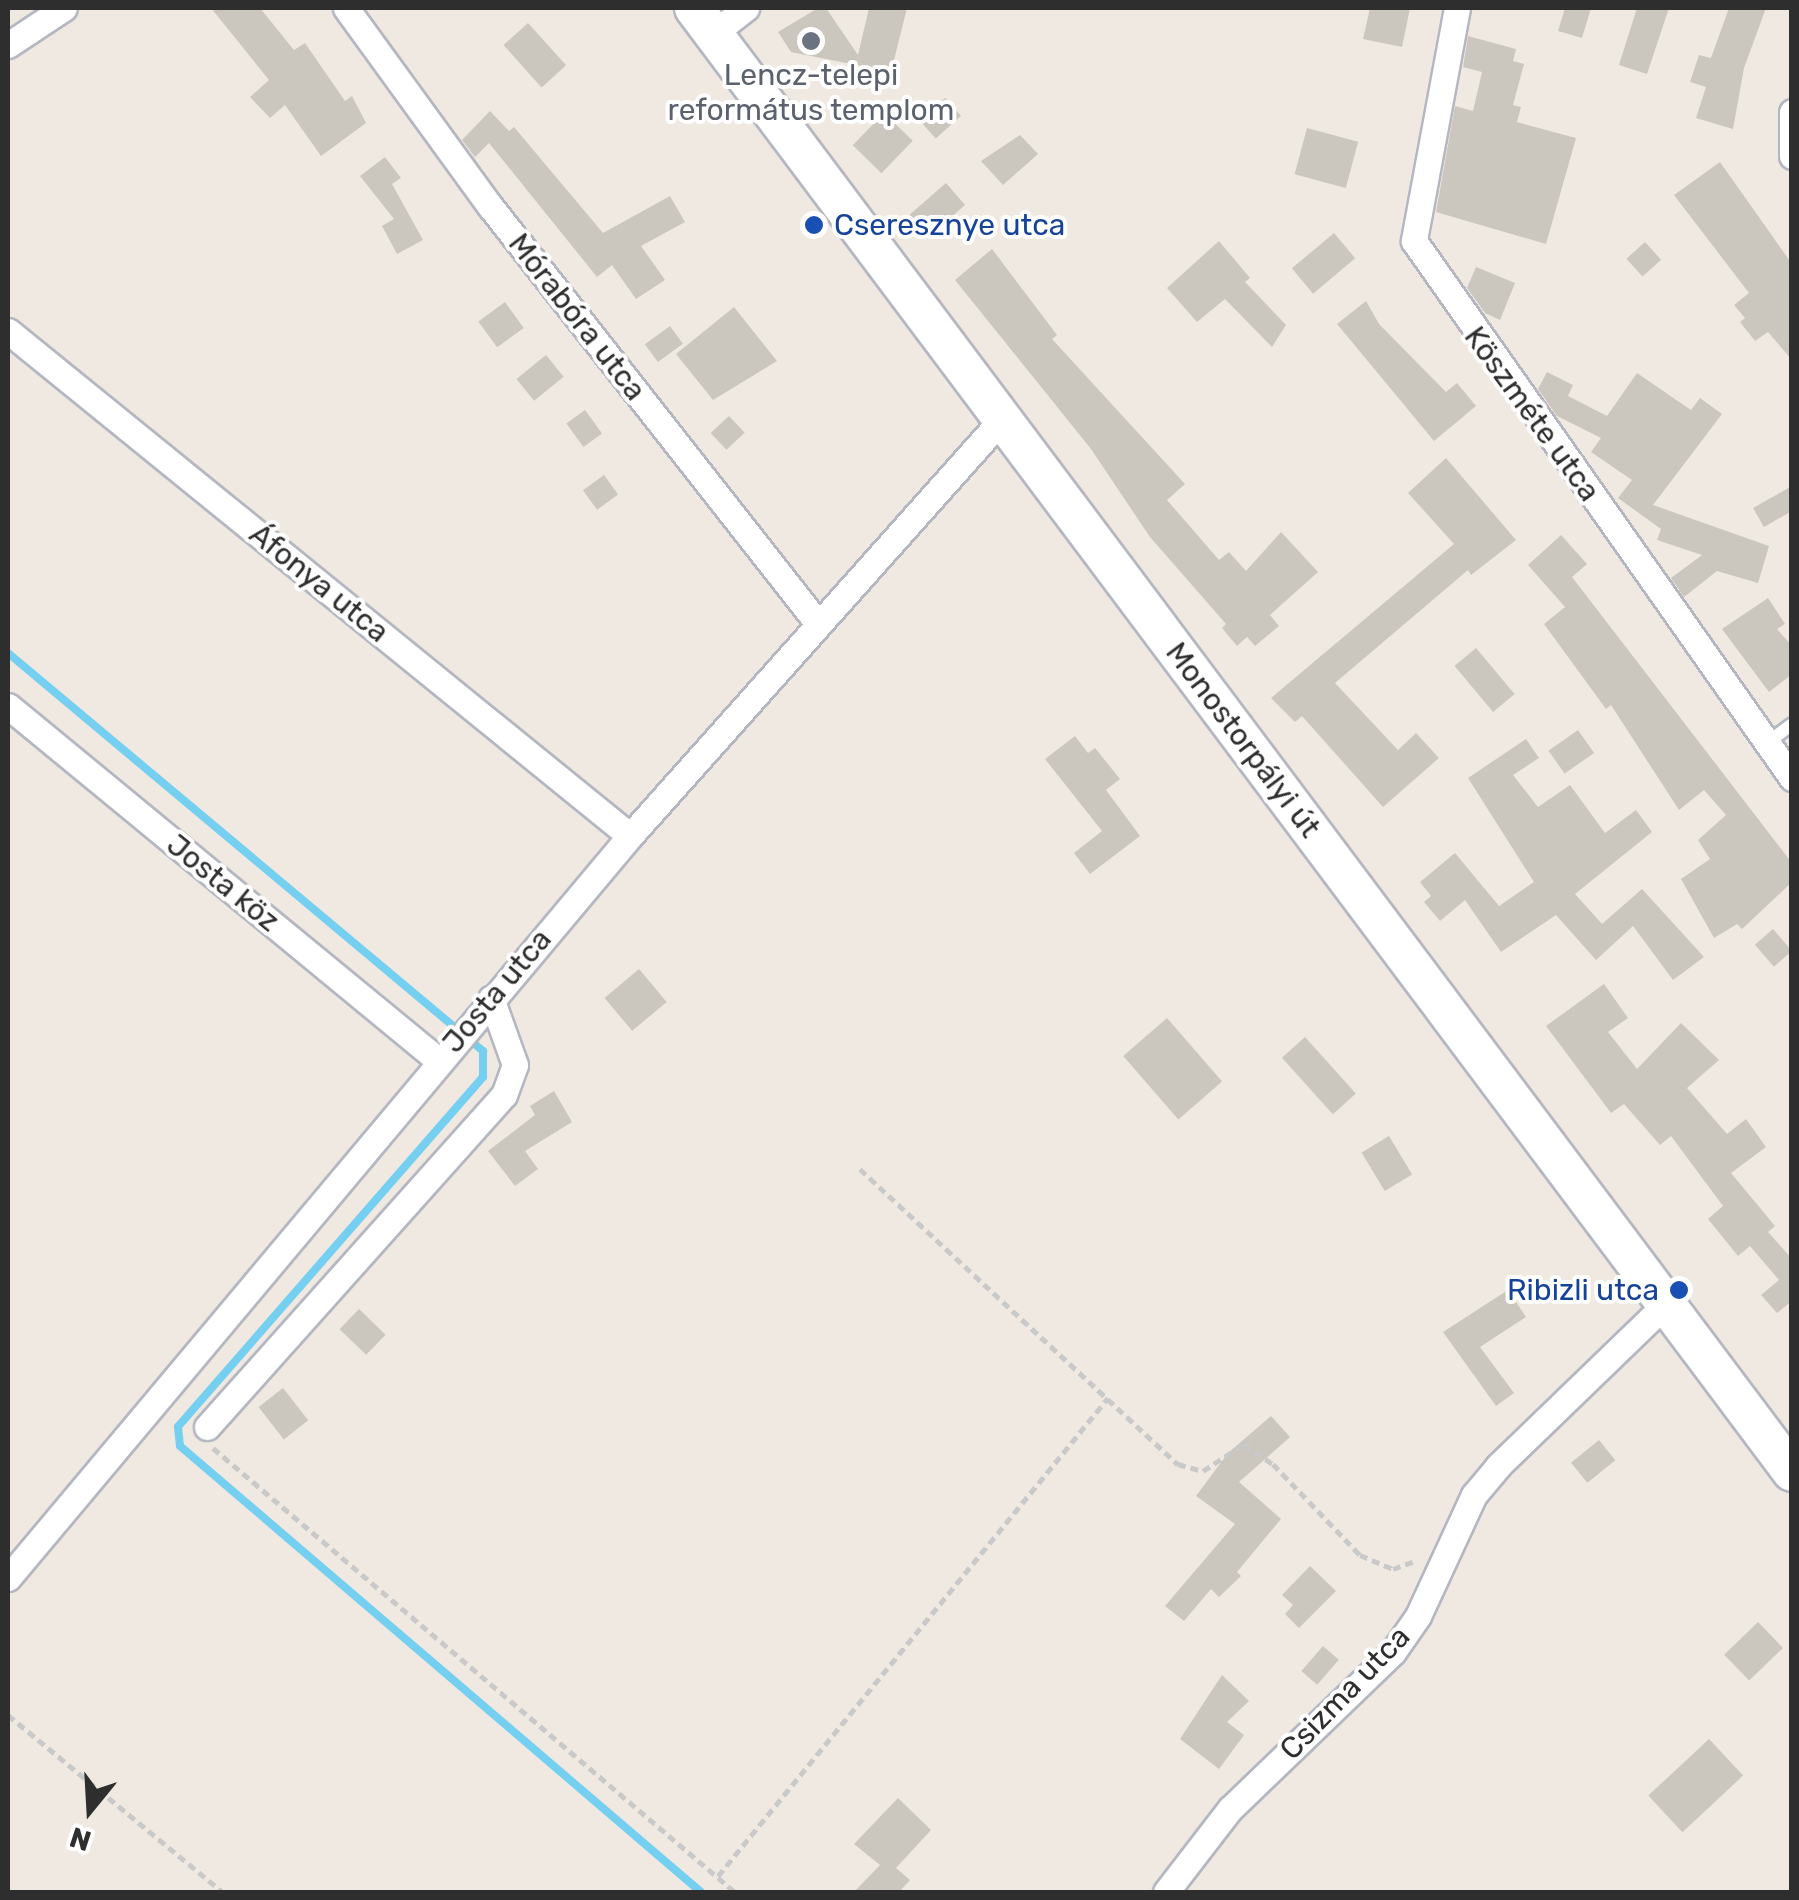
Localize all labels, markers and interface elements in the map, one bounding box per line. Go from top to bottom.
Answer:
marker: Lencz-telepi református templom [800,30,822,52]
place label: Lencz-telepi református templom [667,57,955,128]
place label: Cseresznye utca [834,207,1065,243]
marker: Cseresznye utca [803,214,825,236]
street label: Mórabóra utca [501,226,653,408]
street label: Köszméte utca [1457,320,1607,508]
street label: Áfonya utca [242,516,396,650]
street label: Monostorpályi út [1158,635,1328,845]
street label: Josta köz [160,827,286,939]
street label: Josta utca [435,922,559,1060]
place label: Ribizli utca [1507,1272,1659,1308]
marker: Ribizli utca [1668,1279,1690,1301]
street label: Csizma utca [1273,1619,1417,1767]
north arrow [40,1760,140,1860]
text: N [66,1820,95,1858]

